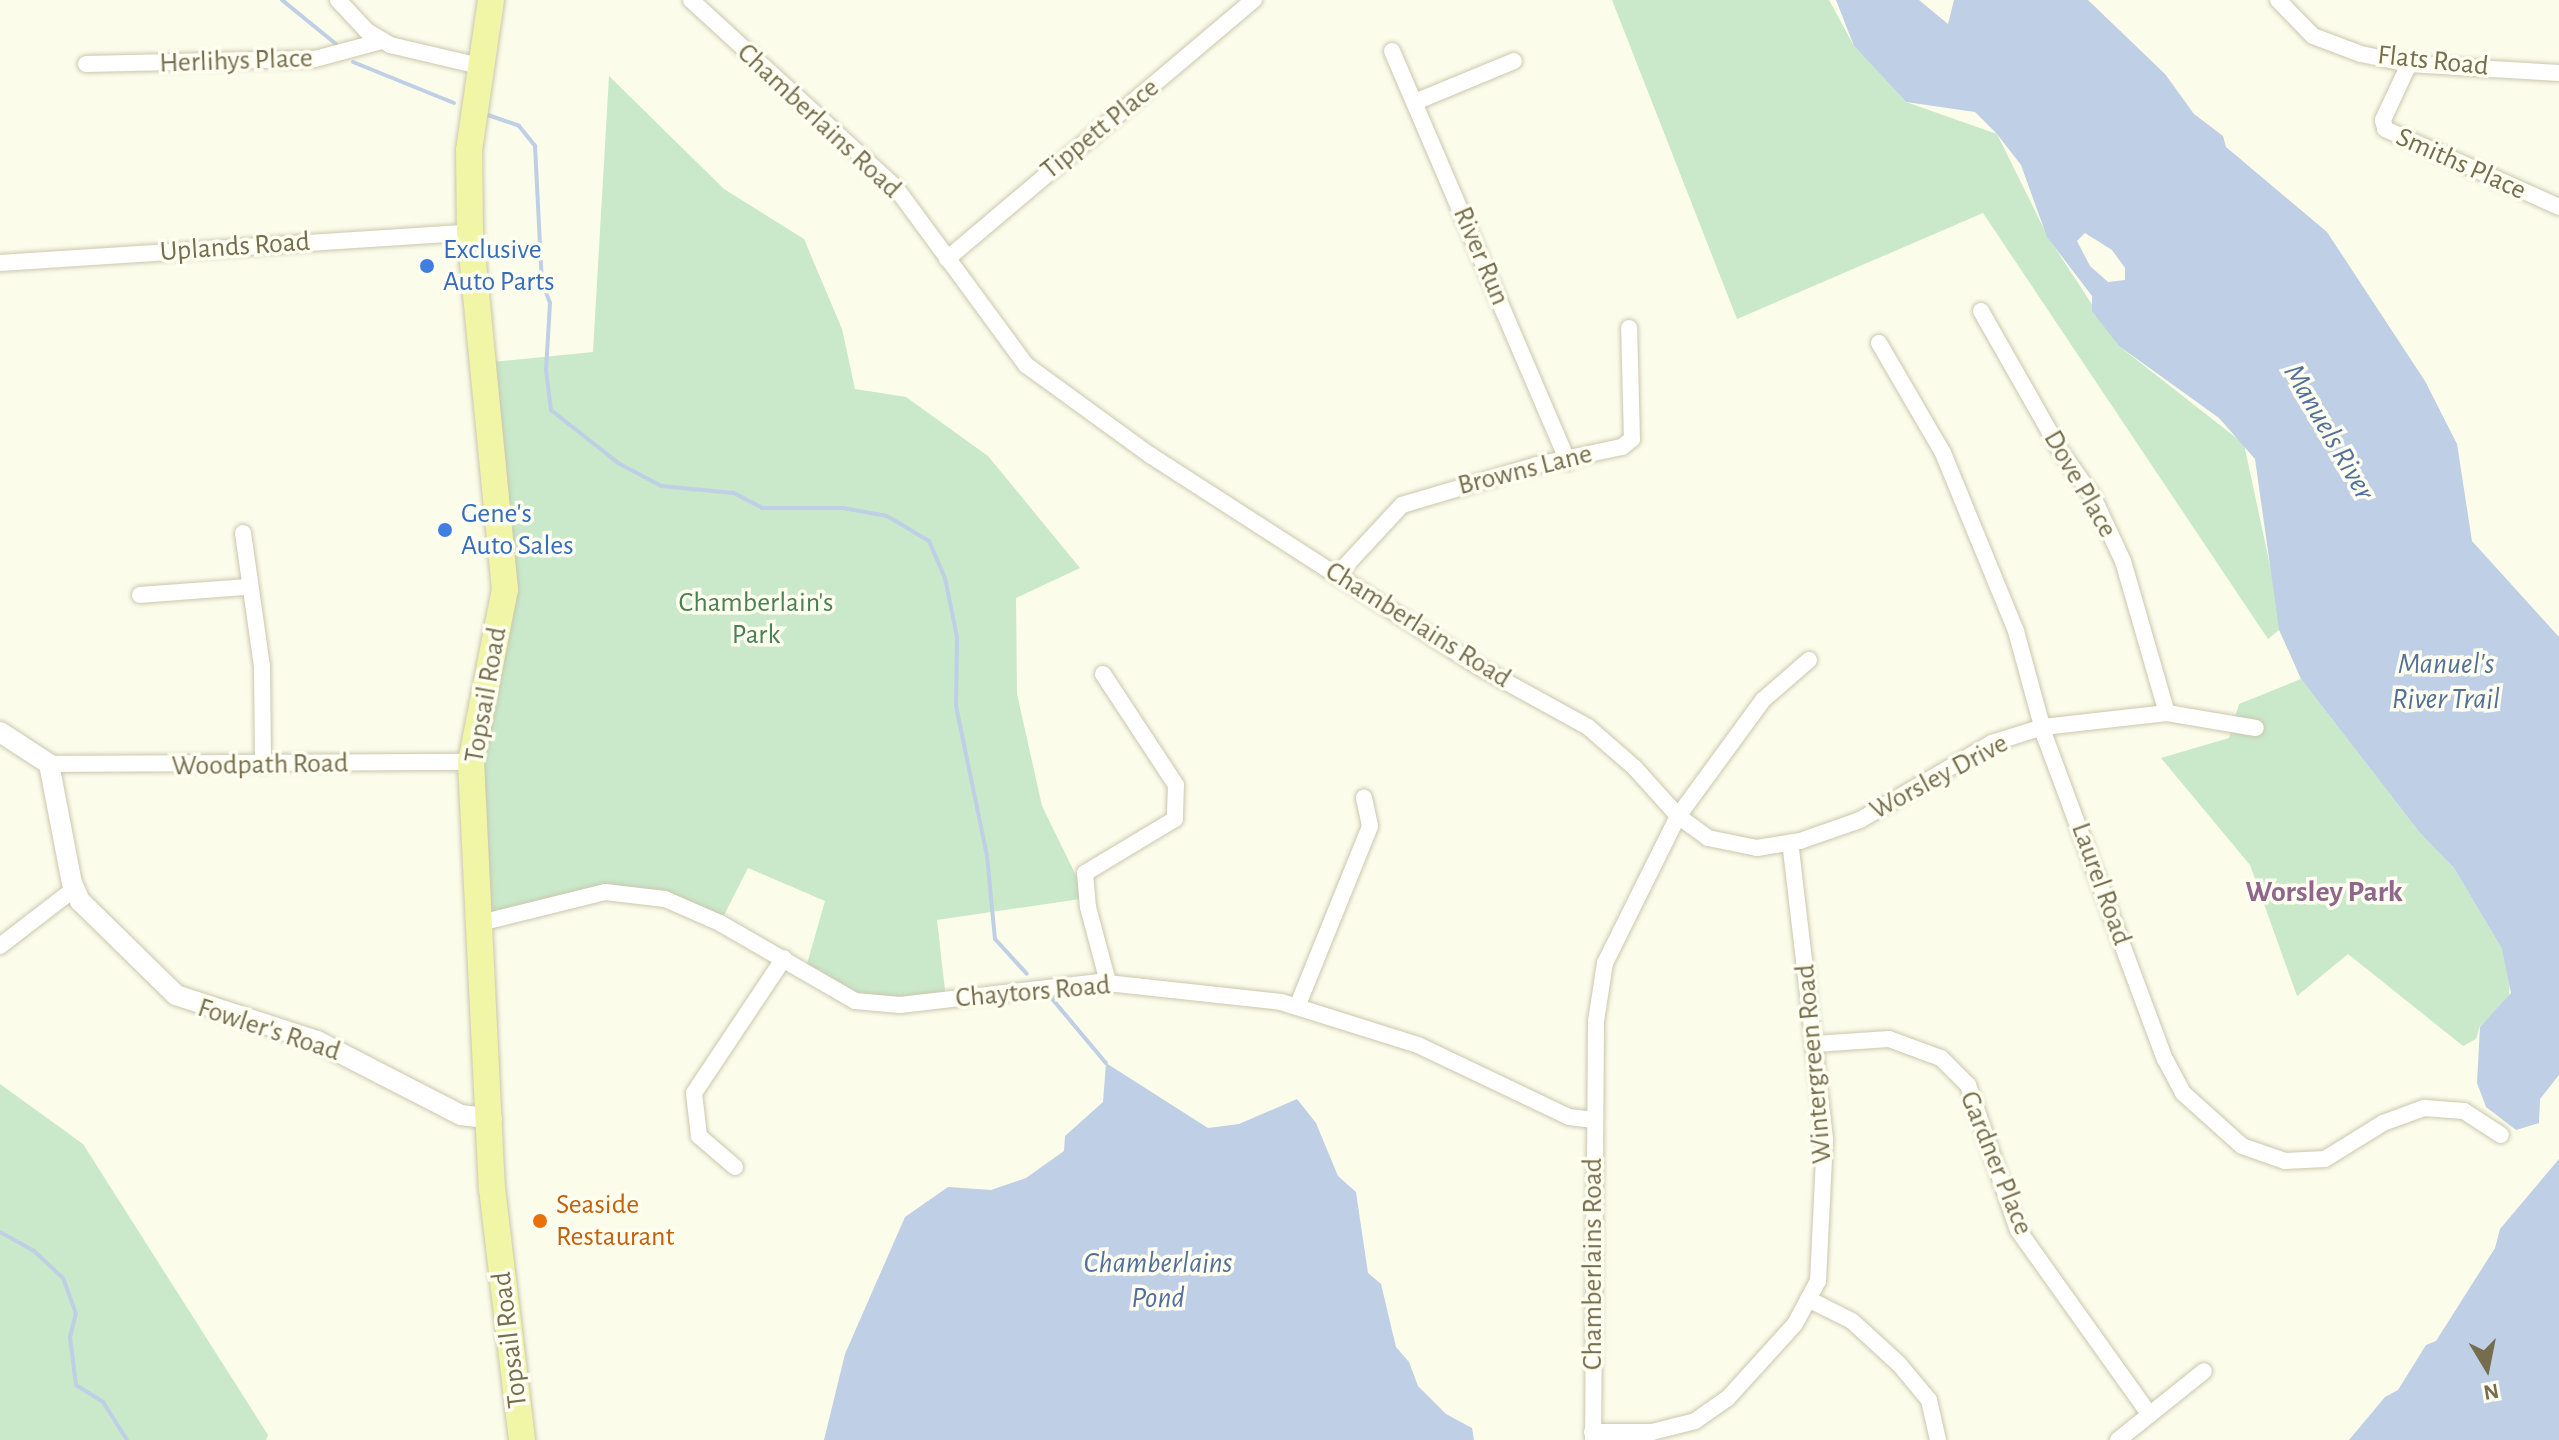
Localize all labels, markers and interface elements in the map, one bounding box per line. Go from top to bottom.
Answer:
street label: Chamberlains Road [730,36,908,206]
street label: Flats Road [2376,38,2490,84]
street label: Herlihys Place [159,42,313,80]
street label: Tippett Place [1034,71,1166,187]
street label: Smiths Place [2391,120,2531,208]
street label: River Run [1445,202,1517,310]
street label: Uplands Road [159,225,311,269]
place label: Exclusive Auto Parts [443,233,555,299]
marker: Exclusive Auto Parts [418,257,436,275]
water label: Manuels River [2276,358,2382,506]
street label: Dove Place [2036,424,2124,544]
street label: Browns Lane [1454,437,1596,503]
place label: Gene's Auto Sales [461,497,574,563]
marker: Gene's Auto Sales [436,521,454,539]
street label: Chamberlains Road [1319,555,1517,695]
park label: Chamberlain's Park [679,586,833,652]
street label: Topsail Road [458,625,514,765]
water label: Manuel's River Trail [2392,646,2500,716]
street label: Worsley Drive [1864,727,2014,827]
street label: Woodpath Road [171,747,349,783]
street label: Laurel Road [2063,818,2139,950]
district label: Worsley Park [2245,874,2403,910]
street label: Wintergreen Road [1789,963,1839,1165]
street label: Chaytors Road [954,968,1112,1016]
street label: Fowler's Road [193,991,345,1069]
street label: Gardner Place [1952,1086,2040,1240]
street label: Chamberlains Road [1576,1158,1610,1370]
place label: Seaside Restaurant [556,1188,674,1254]
marker: Seaside Restaurant [531,1212,549,1230]
water label: Chamberlains Pond [1084,1245,1232,1316]
street label: Topsail Road [485,1270,535,1410]
north arrow [2447,1328,2527,1408]
text: N [2482,1379,2501,1404]

